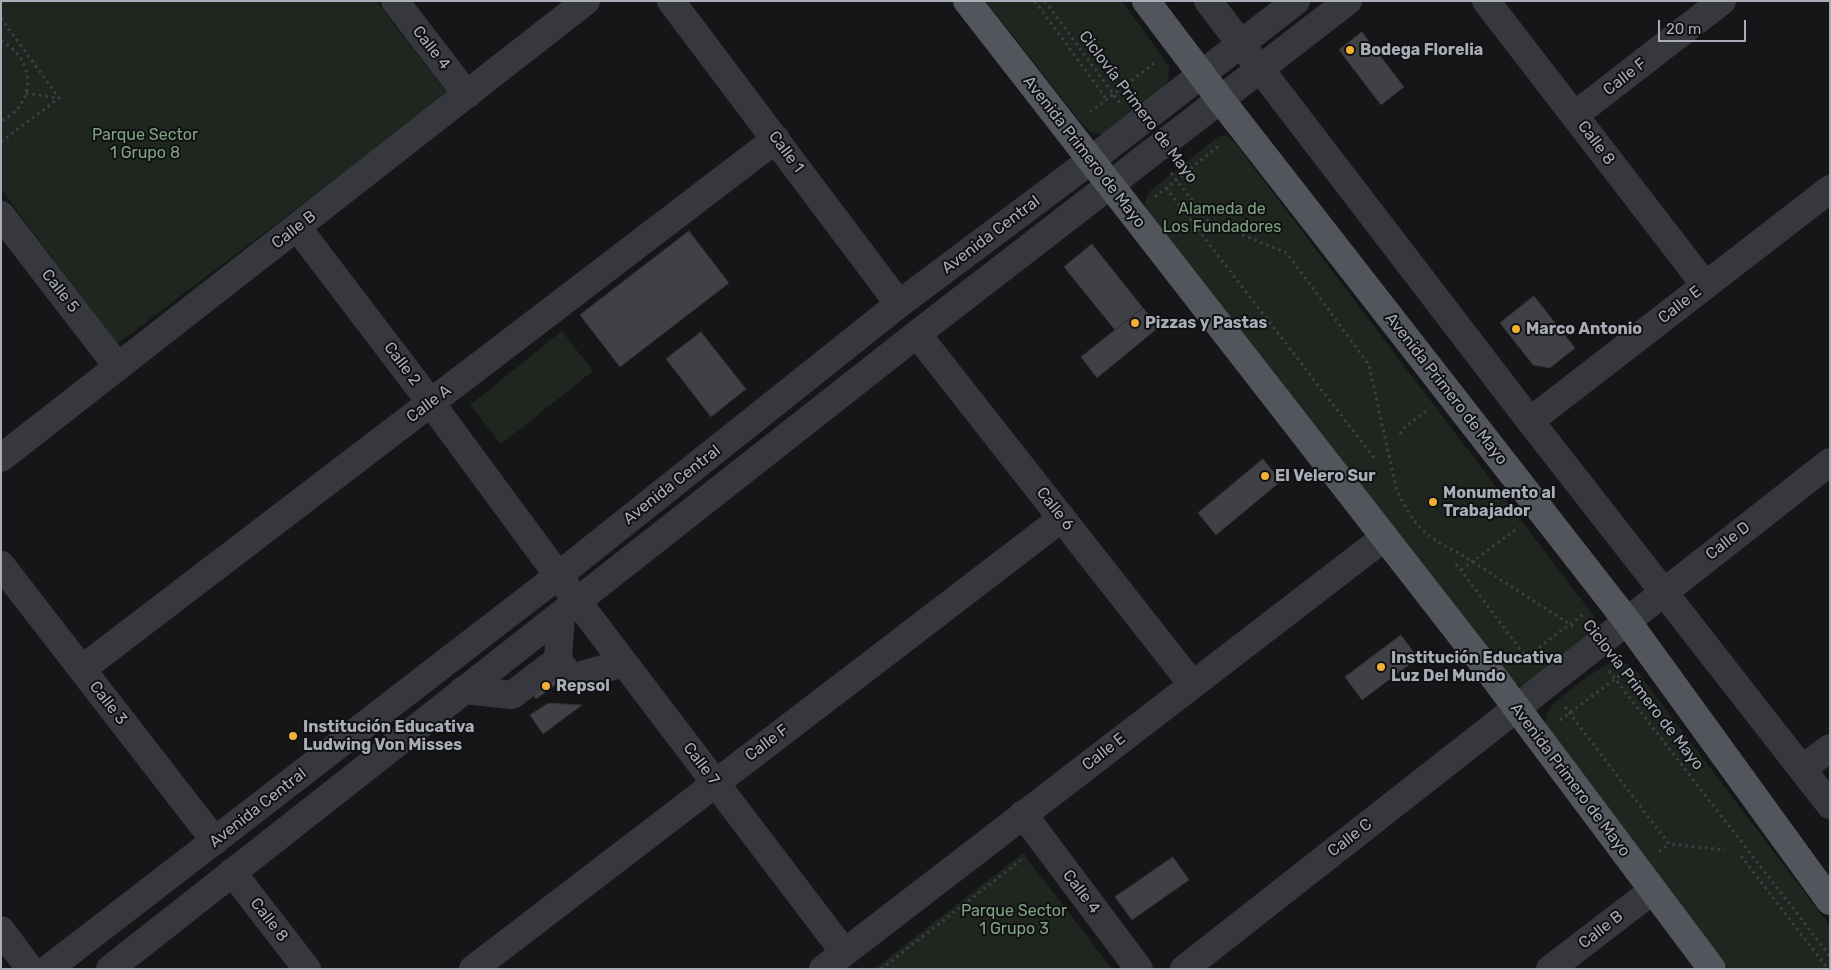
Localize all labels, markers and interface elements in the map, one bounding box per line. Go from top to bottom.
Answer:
scale bar [1661,10,1748,42]
text: 20 m [1666,20,1701,38]
street label: Calle 4 [408,22,454,74]
street label: Ciclovía Primero de Mayo [1075,27,1201,187]
place label: Bodega Florelia [1360,40,1483,60]
marker: Bodega Florelia [1344,44,1356,56]
street label: Calle F [1600,54,1650,100]
street label: Avenida Primero de Mayo [1019,72,1149,232]
street label: Calle 8 [1573,117,1619,169]
park label: Parque Sector 1 Grupo 8 [92,125,198,163]
street label: Calle 1 [764,127,808,177]
street label: Avenida Central [938,192,1044,278]
park label: Alameda de Los Fundadores [1163,199,1281,237]
street label: Calle B [268,207,320,253]
street label: Calle 5 [37,266,83,316]
street label: Calle E [1654,282,1706,328]
street label: Avenida Primero de Mayo [1381,309,1511,469]
place label: Pizzas y Pastas [1145,313,1267,333]
marker: Pizzas y Pastas [1129,317,1141,329]
place label: Marco Antonio [1526,319,1642,339]
marker: Marco Antonio [1510,323,1522,335]
street label: Calle 2 [379,338,425,390]
street label: Calle A [403,381,455,427]
street label: Avenida Central [620,441,724,529]
place label: El Velero Sur [1275,466,1376,486]
marker: El Velero Sur [1259,470,1271,482]
street label: Calle 6 [1032,483,1078,535]
place label: Monumento al Trabajador [1443,483,1556,521]
marker: Monumento al Trabajador [1427,496,1439,508]
street label: Calle D [1702,518,1754,564]
street label: Ciclovía Primero de Mayo [1578,616,1708,774]
place label: Institución Educativa Luz Del Mundo [1391,648,1563,686]
marker: Institución Educativa Luz Del Mundo [1375,661,1387,673]
place label: Repsol [556,676,610,696]
street label: Calle 3 [85,677,131,729]
marker: Repsol [540,680,552,692]
street label: Avenida Primero de Mayo [1506,699,1634,861]
place label: Institución Educativa Ludwing Von Misses [303,717,475,755]
street label: Calle F [741,720,793,766]
street label: Calle E [1078,729,1130,775]
marker: Institución Educativa Ludwing Von Misses [287,730,299,742]
street label: Calle 7 [679,739,723,789]
street label: Avenida Central [206,764,310,852]
street label: Calle C [1324,815,1376,861]
street label: Calle 4 [1058,866,1104,918]
street label: Calle 8 [246,894,292,946]
park label: Parque Sector 1 Grupo 3 [961,901,1067,939]
street label: Calle B [1575,907,1627,953]

